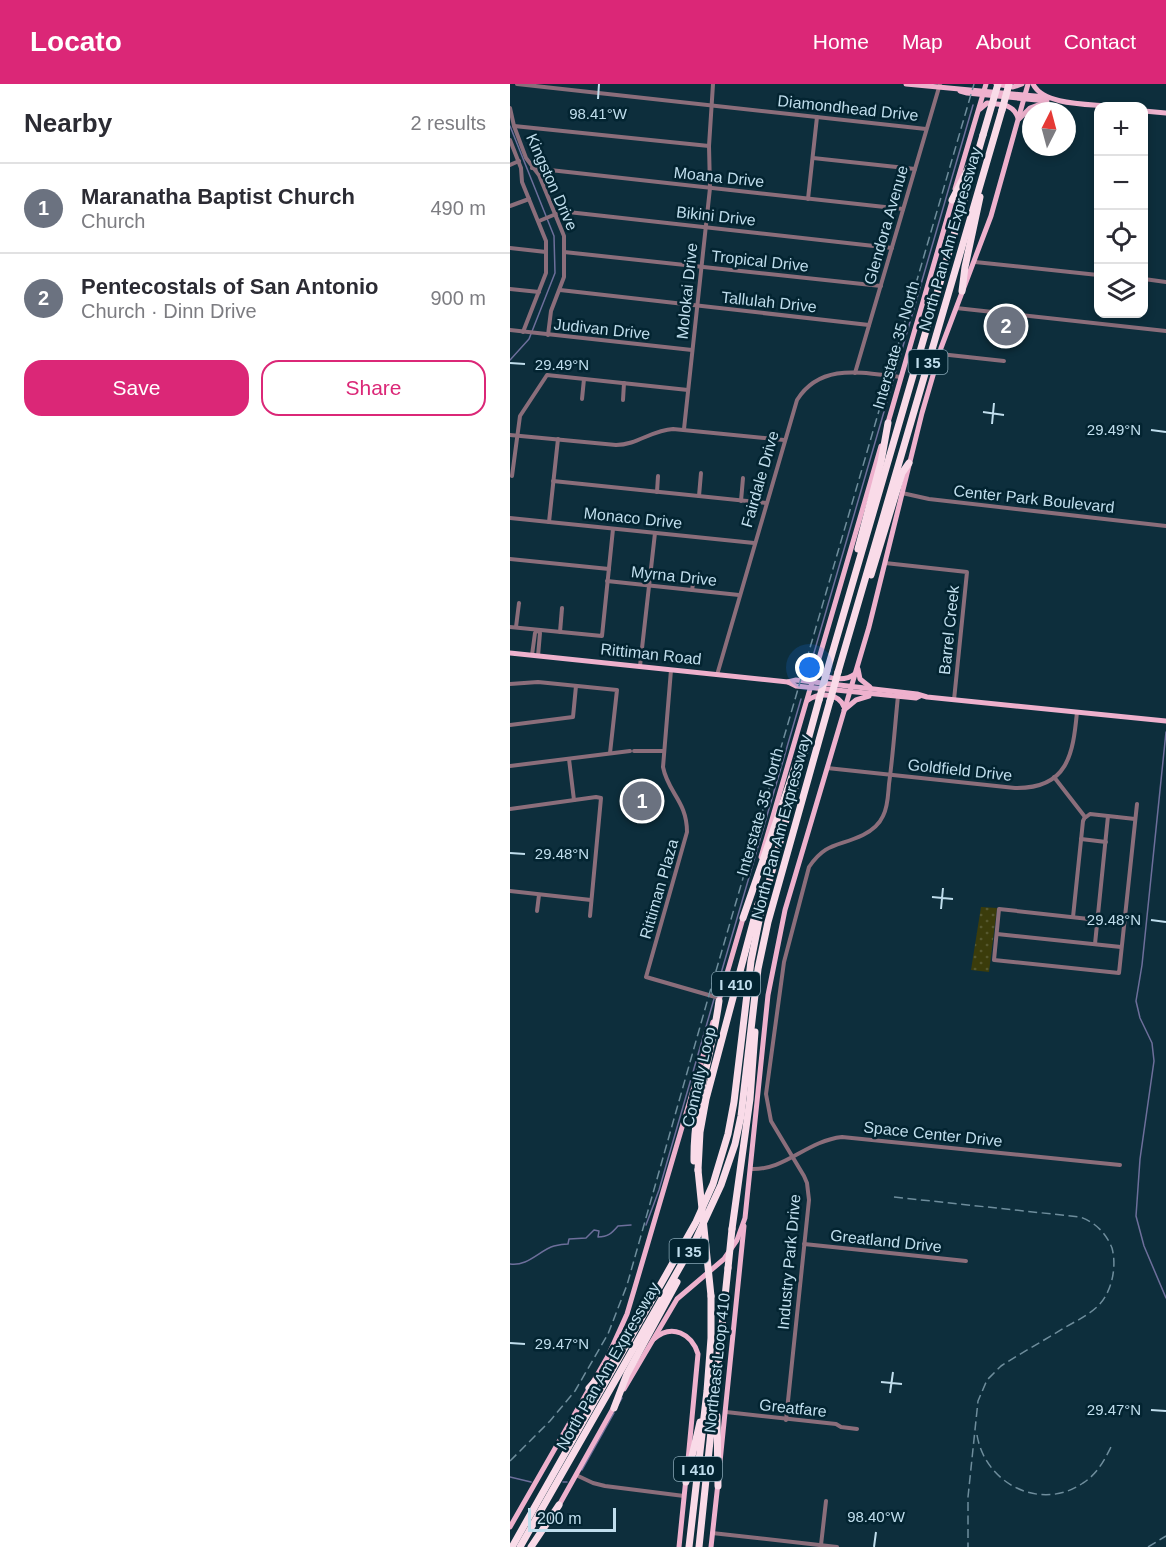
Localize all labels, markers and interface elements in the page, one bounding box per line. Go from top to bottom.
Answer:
text: Locato [30,26,122,57]
text: Home [813,30,869,53]
text: Map [902,30,943,53]
text: About [976,30,1031,53]
text: Contact [1064,30,1136,53]
street label: Diamondhead Drive [777,92,919,124]
north arrow [1022,102,1076,156]
map controls [1094,102,1148,318]
button: + [1094,102,1148,156]
text: 98.41°W [569,105,628,122]
text: Nearby [24,108,112,138]
text: 2 results [410,112,486,134]
street label: Kingston Drive [523,131,581,233]
street label: North Pan Am Expressway [916,145,984,333]
button: − [1094,156,1148,210]
street label: Glendora Avenue [861,163,911,287]
street label: Moana Drive [673,164,765,190]
text: Maranatha Baptist Church [81,184,355,209]
text: 1 [38,197,49,219]
text: 490 m [430,197,486,219]
street label: Bikini Drive [675,203,757,229]
text: Church [81,210,145,232]
button: locate [1094,210,1148,264]
street label: Molokai Drive [673,242,701,340]
street label: Tropical Drive [710,247,810,275]
button: layers [1094,264,1148,318]
text: Pentecostals of San Antonio [81,274,378,299]
street label: Interstate 35 North [870,279,922,411]
text: 2 [38,287,49,309]
text: 900 m [430,287,486,309]
street label: Tallulah Drive [720,289,818,315]
text: Church · Dinn Drive [81,300,257,322]
pin: 2 [986,304,1026,348]
street label: Judivan Drive [553,315,651,343]
road number: I 35 [908,350,948,374]
text: 29.49°N [535,356,589,373]
button: Save [24,360,249,416]
button: Share [261,360,486,416]
text: 29.49°N [1087,421,1141,438]
street label: Fairdale Drive [738,429,782,529]
street label: Center Park Boulevard [953,482,1115,516]
street label: Monaco Drive [583,504,683,532]
street label: Myrna Drive [630,563,718,589]
street label: Barrel Creek [936,583,962,676]
street label: Rittiman Road [600,640,702,668]
your location [795,653,824,682]
street label: North Pan Am Expressway [748,733,814,921]
street label: Interstate 35 North [734,746,786,878]
street label: Goldfield Drive [907,756,1013,784]
pin: 1 [622,778,662,824]
street label: Rittiman Plaza [637,837,681,941]
text: 29.48°N [535,845,589,862]
text: 29.48°N [1087,911,1141,928]
road number: I 410 [712,972,760,996]
street label: Connally Loop [679,1025,719,1129]
street label: Space Center Drive [863,1118,1003,1150]
street label: Industry Park Drive [775,1193,803,1331]
street label: Greatland Drive [829,1227,943,1255]
road number: I 35 [670,1239,708,1263]
street label: North Pan Am Expressway [553,1279,663,1453]
street label: Northeast Loop 410 [701,1292,733,1434]
text: 29.47°N [535,1335,589,1352]
street label: Greatfare [758,1396,828,1420]
text: 29.47°N [1087,1401,1141,1418]
road number: I 410 [674,1457,722,1481]
scale bar [528,1505,616,1532]
text: 98.40°W [847,1508,906,1525]
text: 200 m [537,1510,581,1527]

